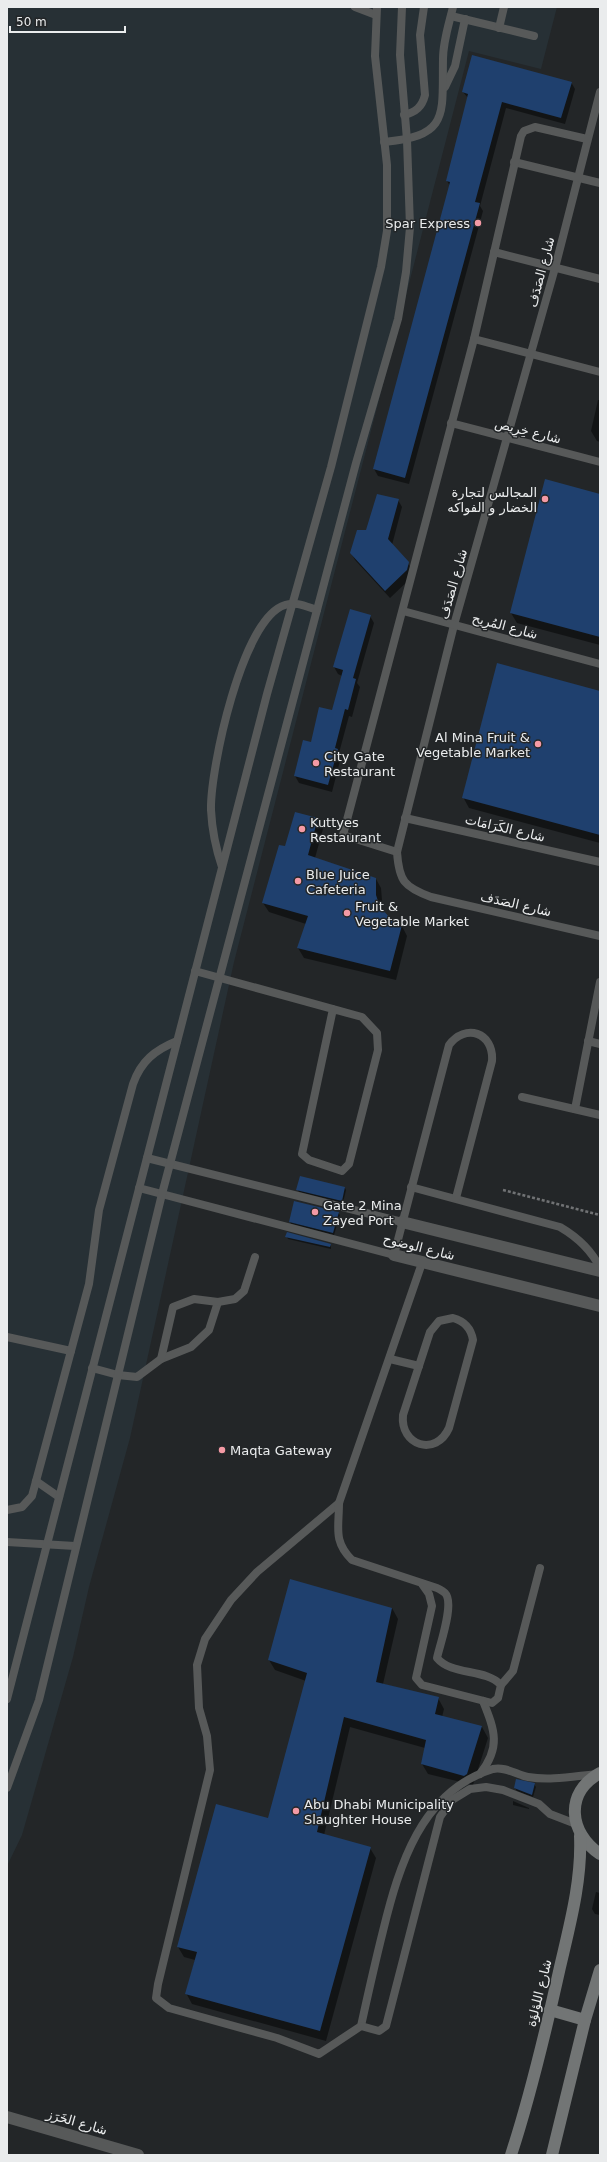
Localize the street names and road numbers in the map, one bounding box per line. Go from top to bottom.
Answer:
street label: شارع الصَدَف [524,235,559,309]
street label: شارع خِرِيص [493,416,563,449]
street label: شارع الصَدَف [436,547,471,621]
street label: شارع المُرِيح [470,610,539,644]
street label: شارع الكَرَامَات [463,811,547,845]
street label: شارع الصَدَف [479,889,553,920]
street label: شارع الوضوح [381,1231,456,1264]
street label: شارع اللؤلؤة [523,1958,556,2029]
street label: شارع الخَرَز [44,2106,109,2139]

